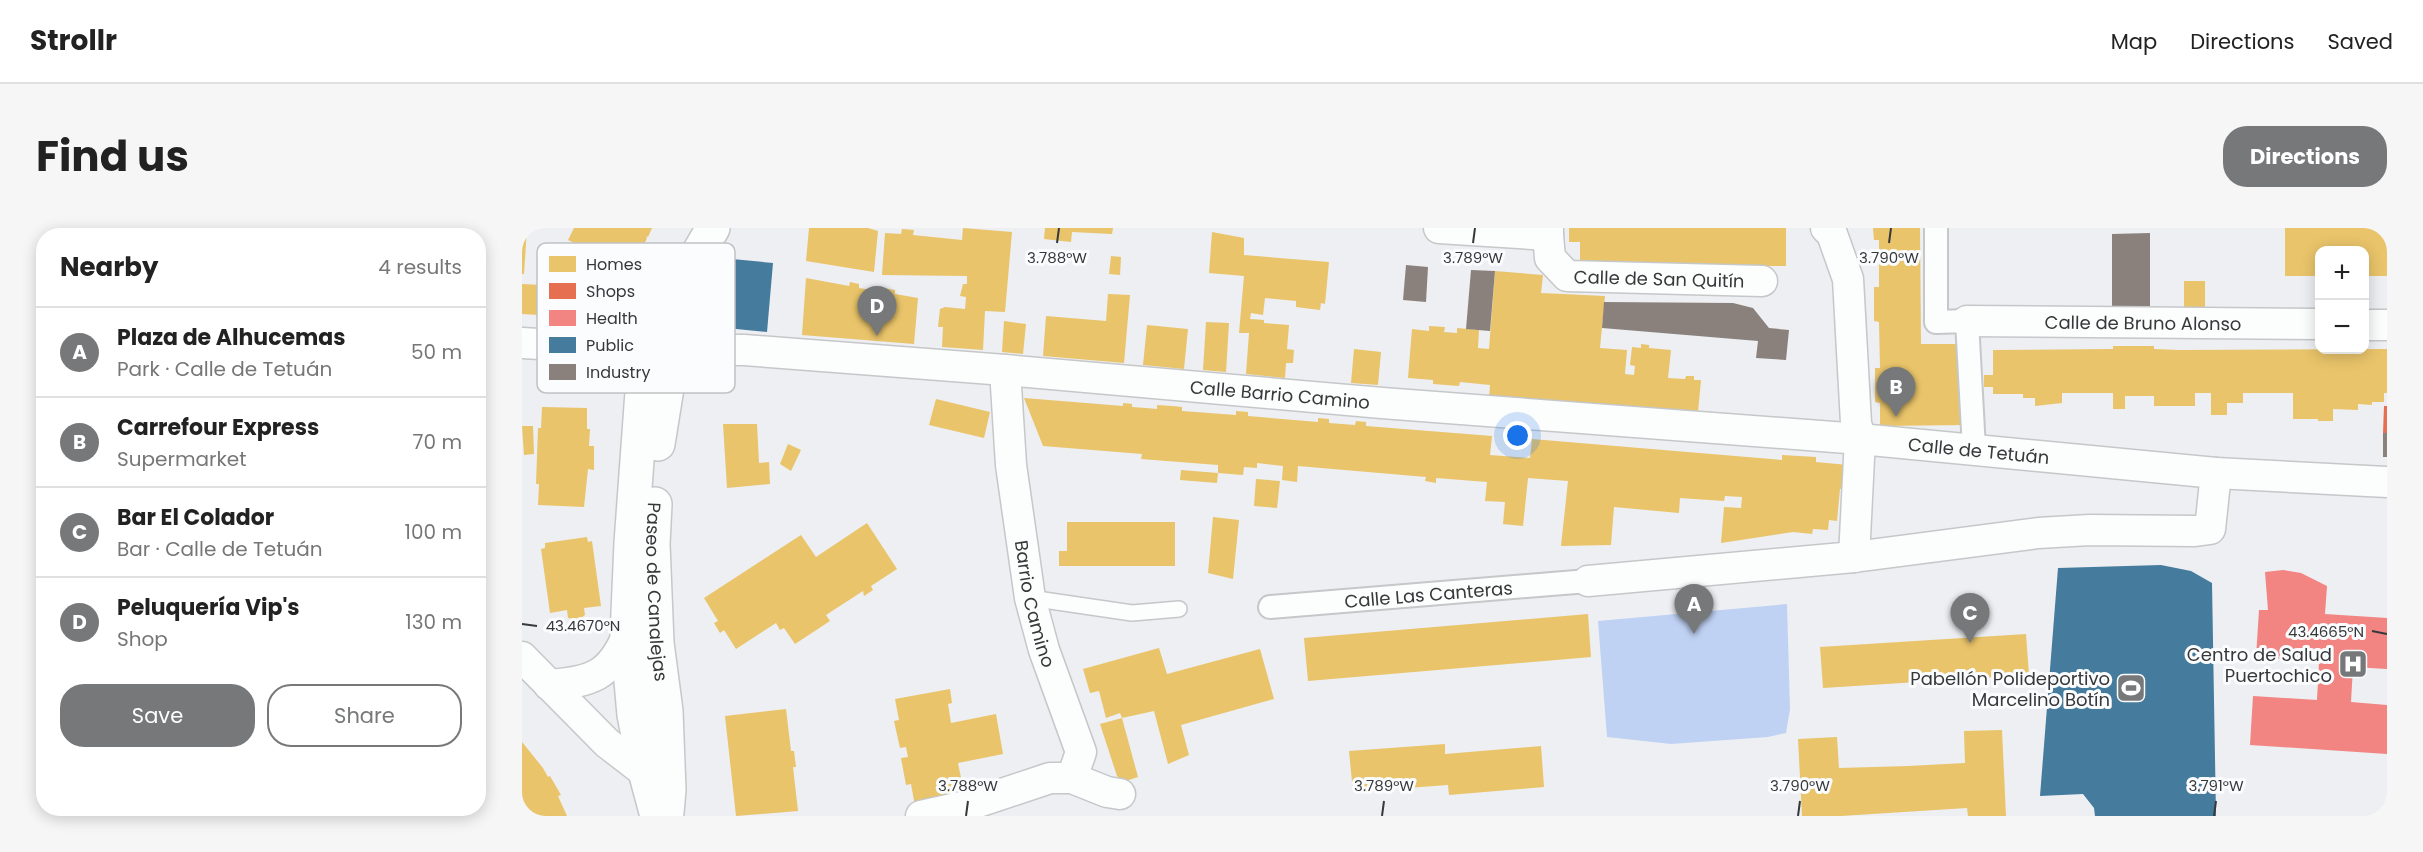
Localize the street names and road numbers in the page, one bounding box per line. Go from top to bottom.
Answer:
street label: Calle de San Quitín [1573,264,1745,293]
street label: Calle de Bruno Alonso [2044,309,2242,336]
street label: Calle Barrio Camino [1189,374,1371,414]
street label: Calle de Tetuán [1907,431,2050,470]
street label: Paseo de Canalejas [640,502,674,683]
street label: Barrio Camino [1009,538,1062,671]
street label: Calle Las Canteras [1343,575,1514,613]

